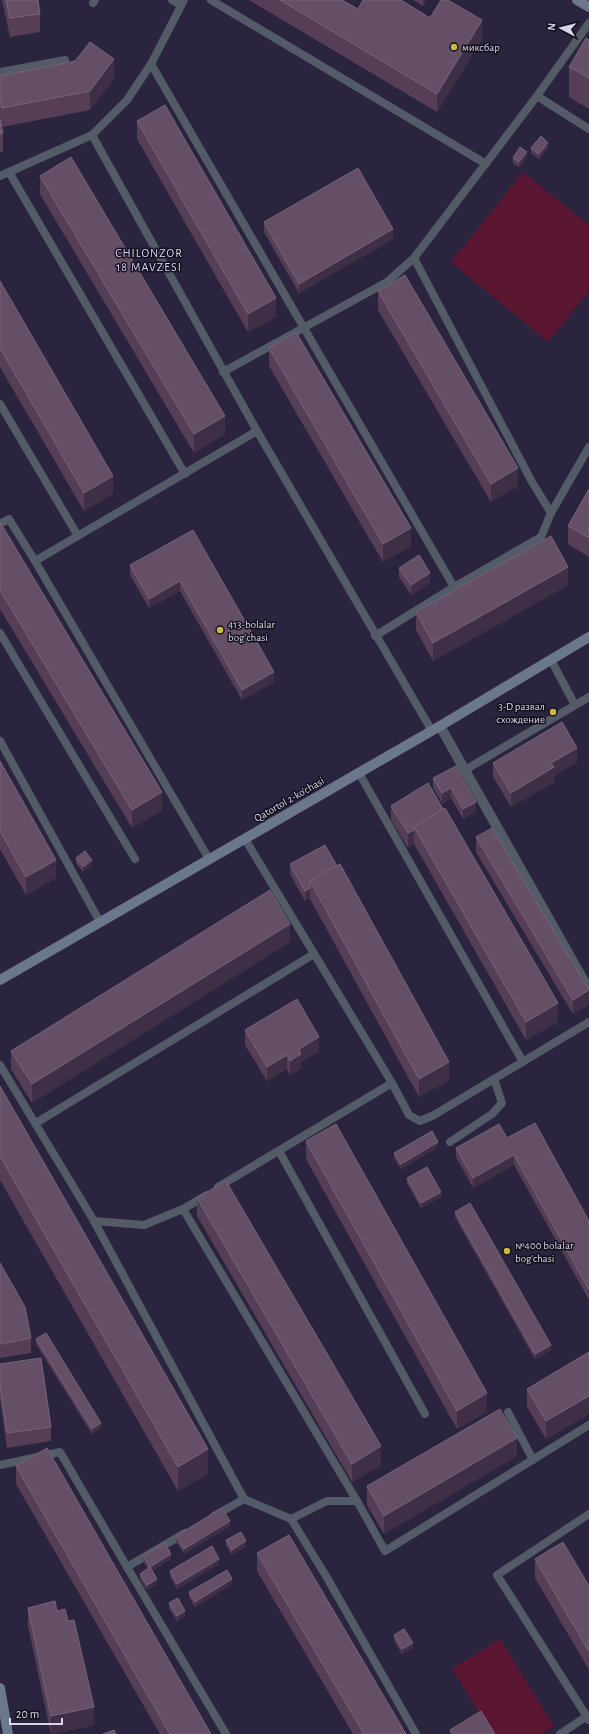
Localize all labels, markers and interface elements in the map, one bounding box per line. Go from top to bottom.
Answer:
north arrow [541,8,581,48]
text: N [546,22,557,31]
marker: миксбар [449,42,459,52]
place label: миксбар [462,42,500,53]
district label: CHILONZOR 18 MAVZESI [115,247,183,273]
place label: 413-bolalar bogʻchasi [228,619,276,643]
marker: 413-bolalar bogʻchasi [215,625,225,635]
place label: 3-D развал схождение [496,701,545,725]
marker: 3-D развал схождение [548,707,558,717]
street label: Qatortol 2-ko'chasi [252,775,326,824]
place label: №400 bolalar bog'chasi [515,1240,574,1264]
marker: №400 bolalar bog'chasi [502,1246,512,1256]
scale bar [10,1700,62,1726]
text: 20 m [16,1708,39,1720]

